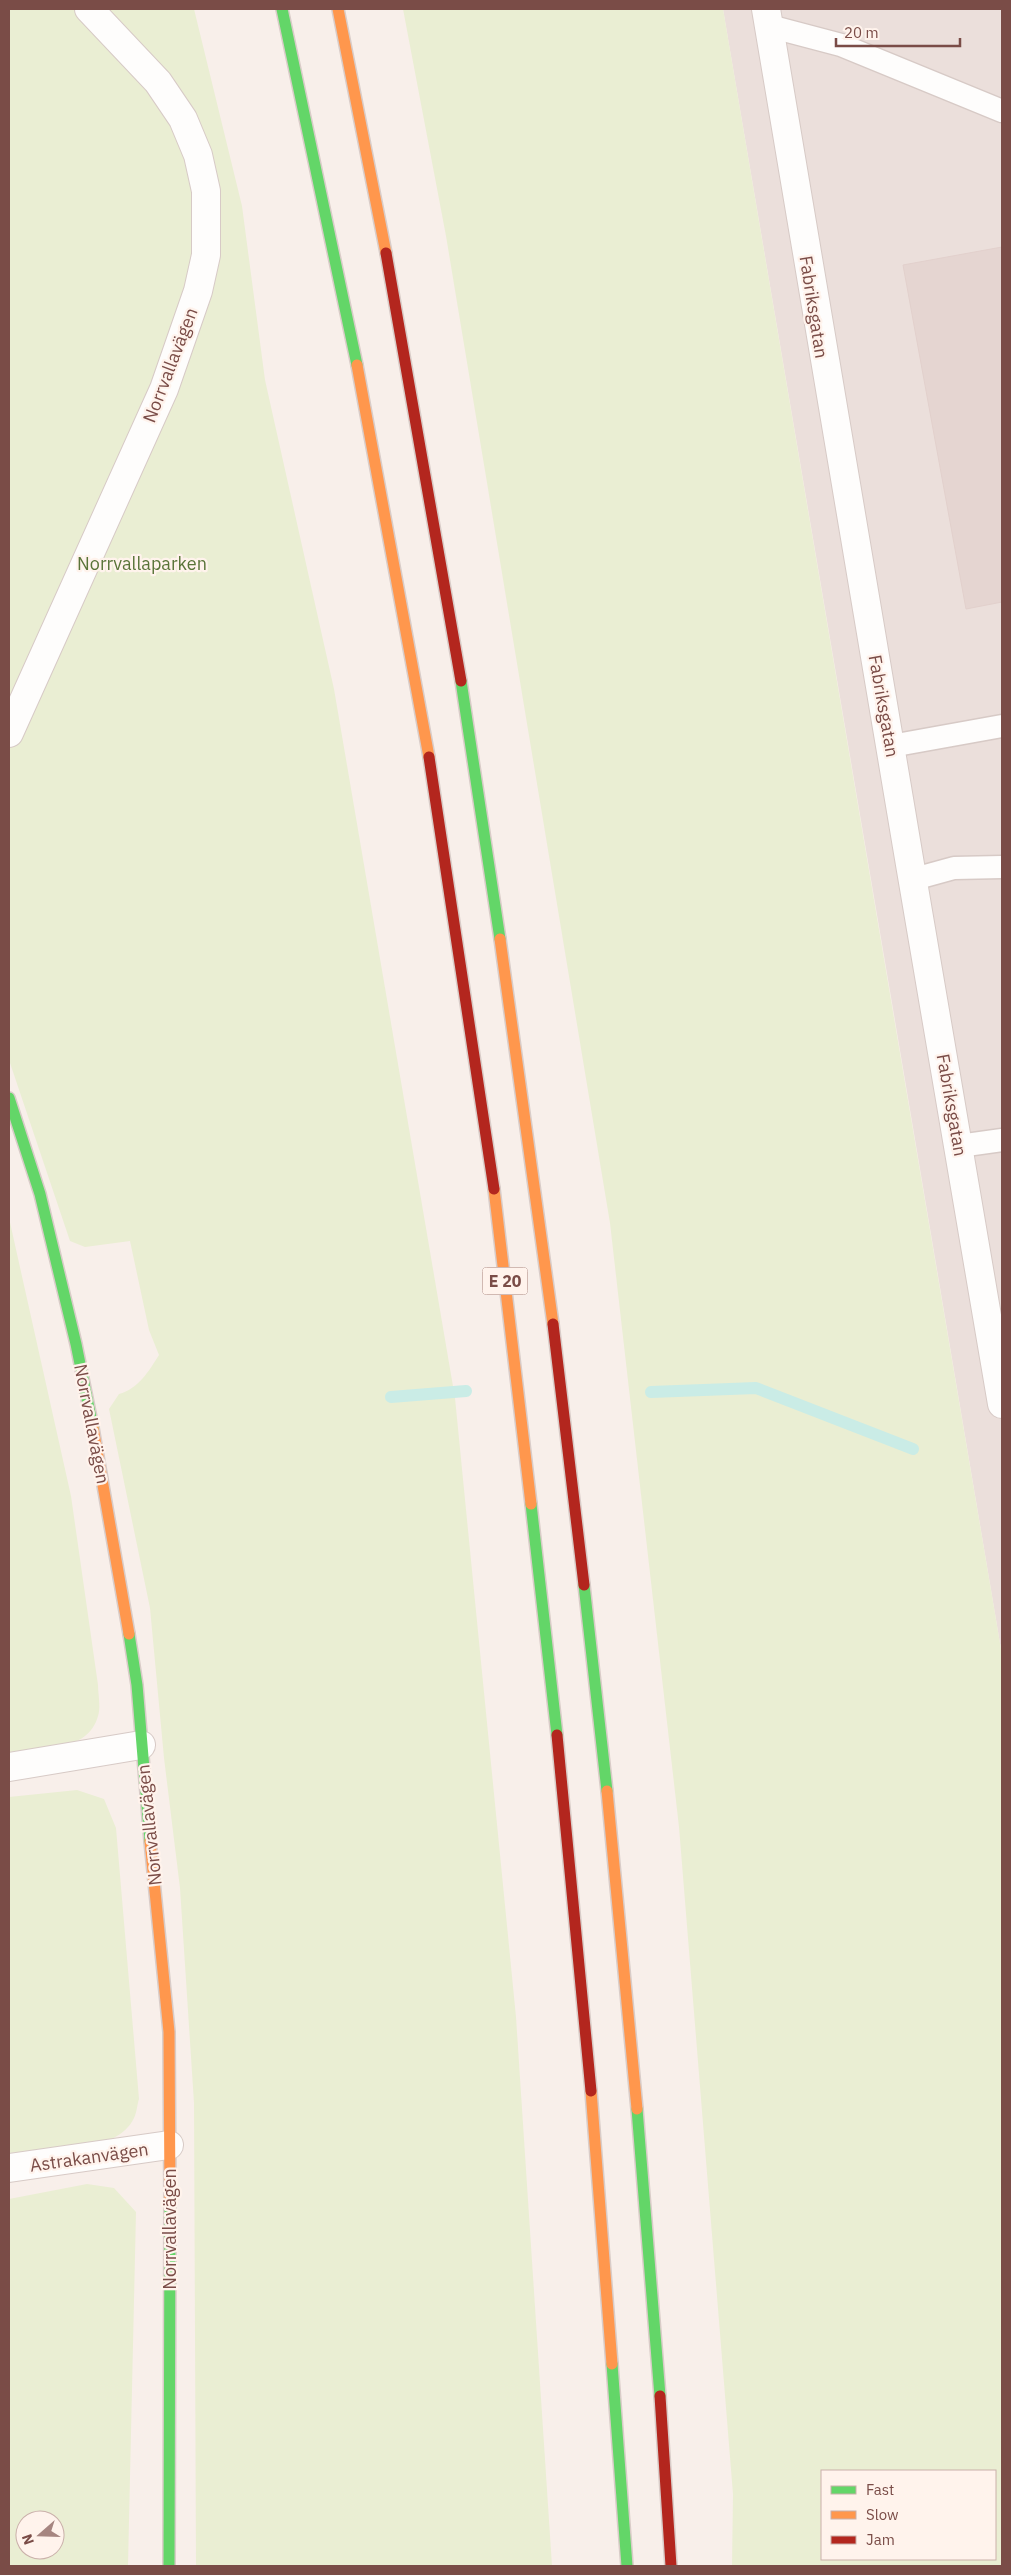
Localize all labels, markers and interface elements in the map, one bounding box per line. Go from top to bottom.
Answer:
scale bar [836,15,960,47]
text: 20 m [844,23,879,42]
street label: Fabriksgatan [795,254,833,360]
street label: Norrvallavägen [137,304,203,426]
park label: Norrvallaparken [77,552,207,575]
street label: Fabriksgatan [864,653,904,759]
street label: Fabriksgatan [932,1052,972,1158]
road number: E 20 [482,1268,528,1294]
street label: Norrvallavägen [69,1362,115,1486]
street label: Norrvallavägen [131,1763,167,1887]
street label: Astrakanvägen [28,2137,150,2177]
street label: Norrvallavägen [158,2168,181,2290]
legend [821,2470,996,2560]
text: Fast [866,2480,894,2499]
text: Slow [866,2505,899,2524]
north arrow [15,2510,65,2560]
text: Jam [866,2530,895,2549]
text: N [18,2532,38,2547]

